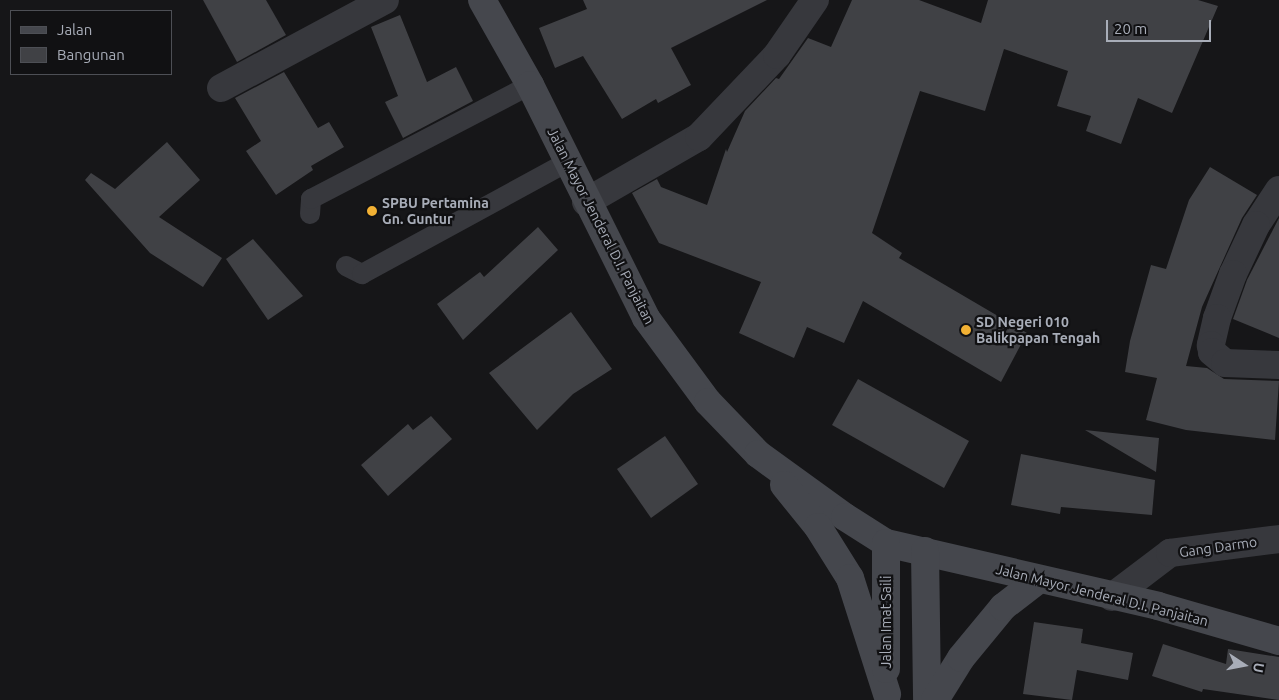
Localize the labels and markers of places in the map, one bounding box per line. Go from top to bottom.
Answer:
place label: SPBU Pertamina Gn. Guntur [382,195,489,228]
marker: SPBU Pertamina Gn. Guntur [366,205,378,217]
place label: SD Negeri 010 Balikpapan Tengah [976,314,1100,347]
marker: SD Negeri 010 Balikpapan Tengah [960,324,972,336]

